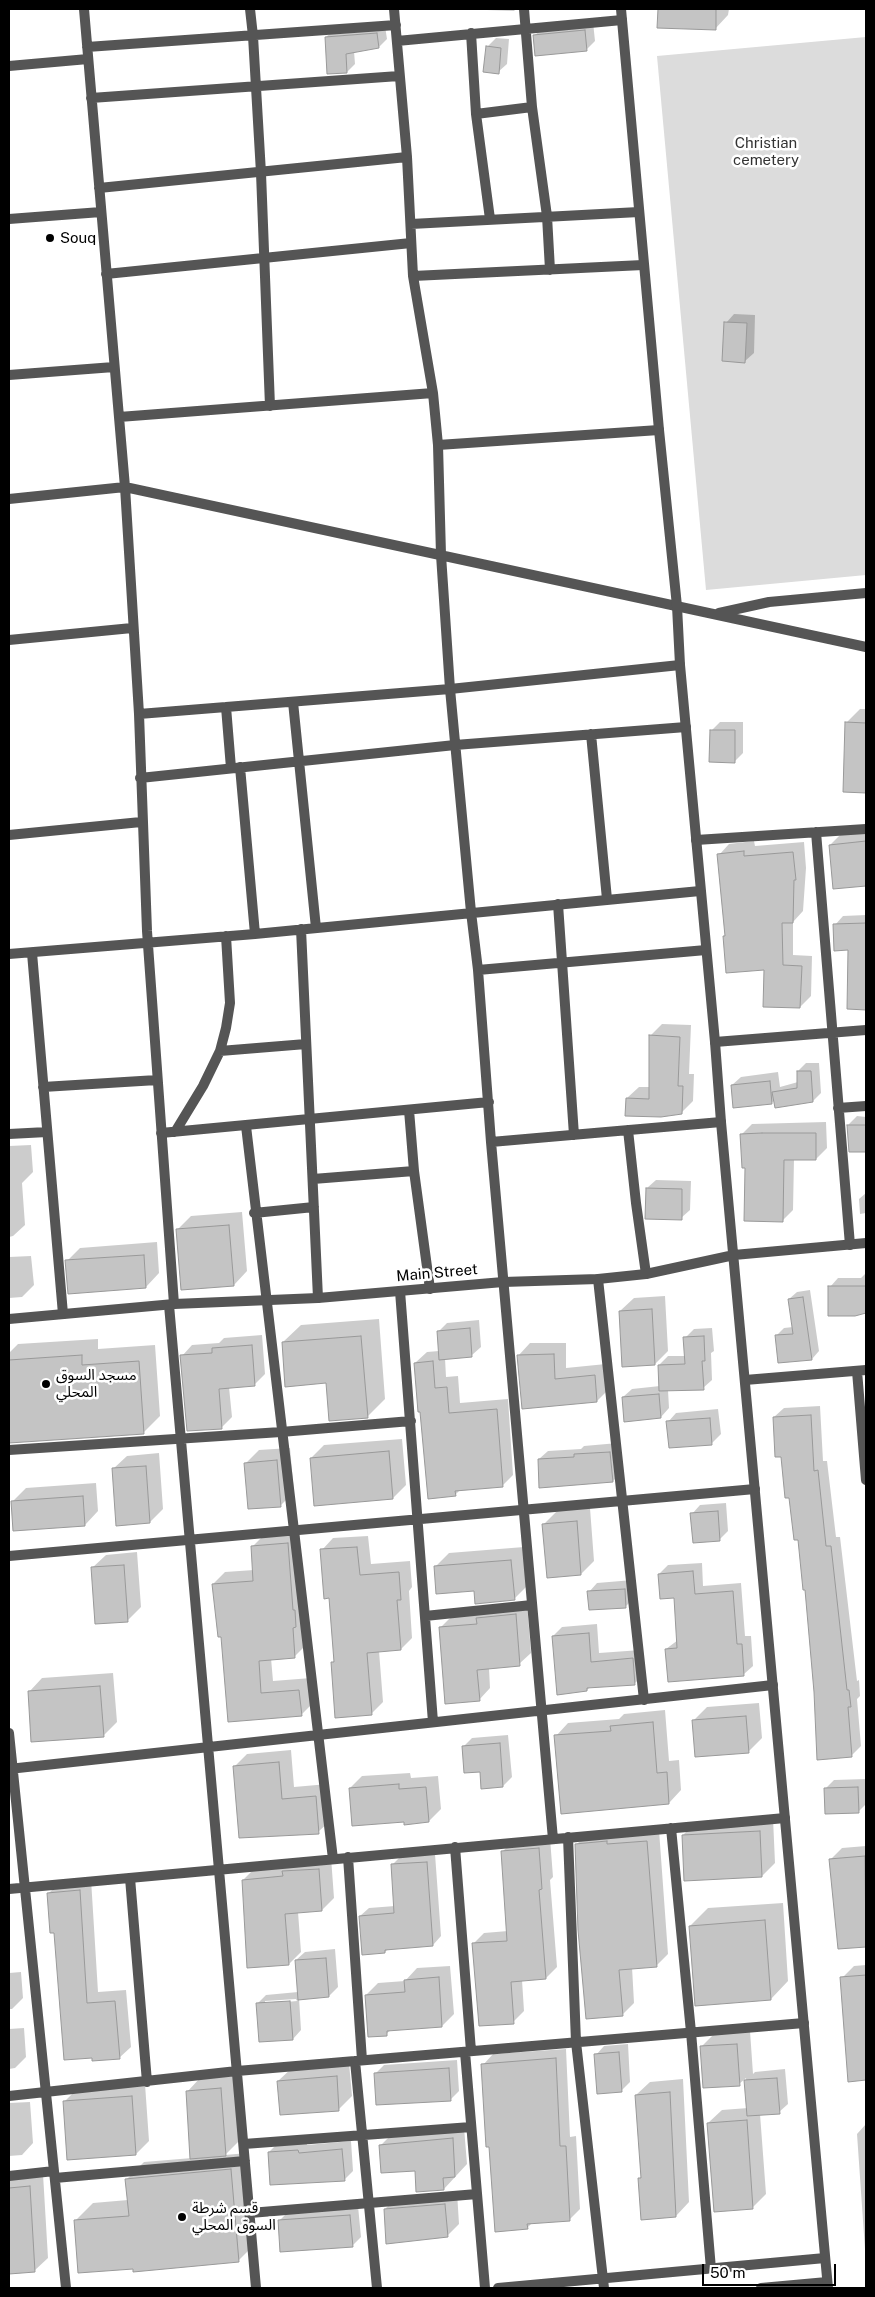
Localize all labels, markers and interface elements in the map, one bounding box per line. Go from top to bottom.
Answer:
park label: Christian cemetery [733,134,799,169]
place label: Souq [60,229,96,247]
marker: Souq [44,232,56,244]
street label: Main Street [396,1260,478,1286]
place label: مسجد السوق المحلي [56,1366,137,1401]
marker: مسجد السوق المحلي [40,1378,52,1390]
place label: قسم شرطة السوق المحلي [192,2199,276,2234]
marker: قسم شرطة السوق المحلي [176,2211,188,2223]
scale bar [705,2254,839,2286]
text: 50 m [710,2264,745,2281]

